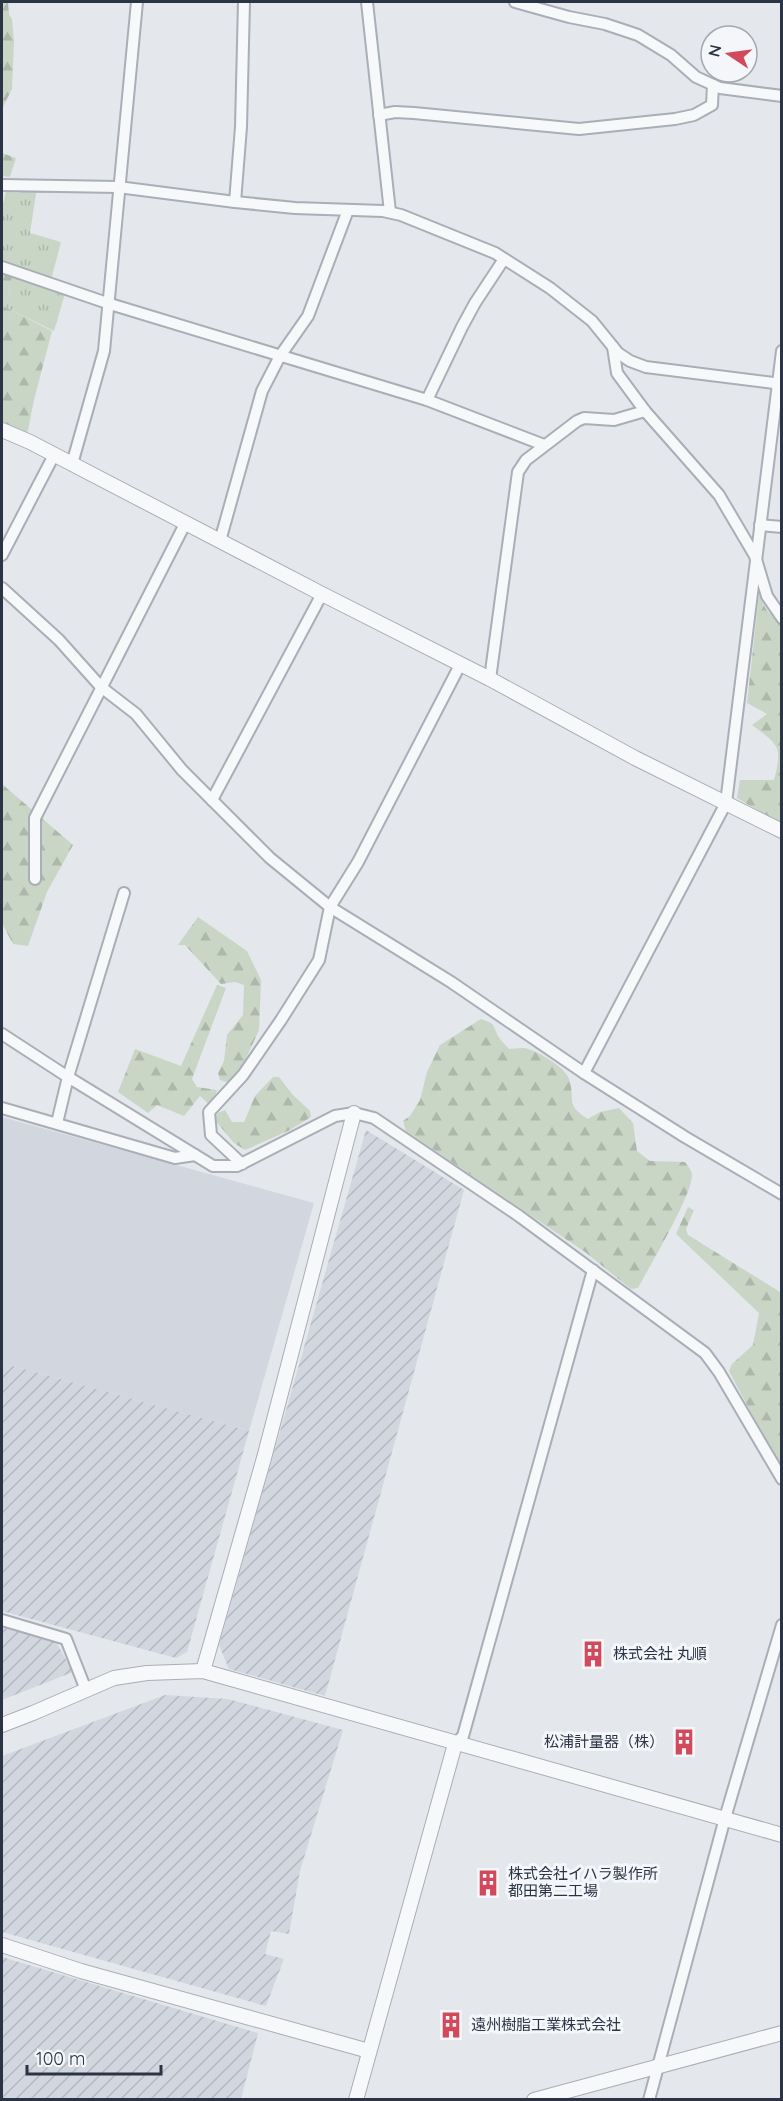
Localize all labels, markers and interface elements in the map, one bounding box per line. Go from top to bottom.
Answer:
north arrow [699,24,759,84]
text: N [703,43,725,59]
building icon: 株式会社 丸順 [578,1639,608,1669]
place label: 株式会社 丸順 [613,1644,707,1663]
building icon: 松浦計量器（株） [669,1727,699,1757]
place label: 松浦計量器（株） [544,1732,664,1751]
place label: 株式会社イハラ製作所 都田第二工場 [508,1864,658,1900]
building icon: 株式会社イハラ製作所 都田第二工場 [473,1868,503,1898]
building icon: 遠州樹脂工業株式会社 [436,2010,466,2040]
place label: 遠州樹脂工業株式会社 [471,2015,621,2034]
scale bar [27,2038,160,2076]
text: 100 m [36,2047,85,2070]

